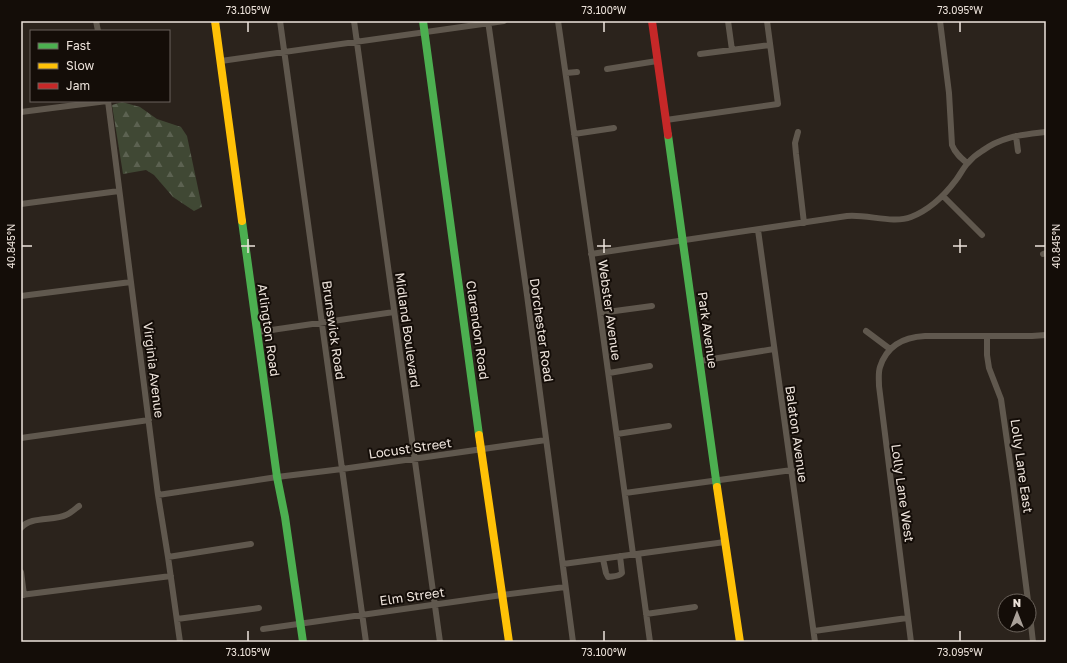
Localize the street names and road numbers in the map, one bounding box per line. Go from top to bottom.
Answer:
street label: Webster Avenue [595,259,625,361]
street label: Midland Boulevard [392,271,424,389]
street label: Dorchester Road [527,277,557,383]
street label: Brunswick Road [319,279,349,381]
street label: Clarendon Road [463,280,493,380]
street label: Arlington Road [255,283,283,377]
street label: Park Avenue [695,291,721,369]
street label: Virginia Avenue [140,321,168,419]
street label: Balaton Avenue [782,385,812,483]
street label: Lolly Lane East [1007,418,1037,514]
street label: Locust Street [367,434,453,462]
street label: Lolly Lane West [888,443,918,543]
street label: Elm Street [379,584,445,608]

